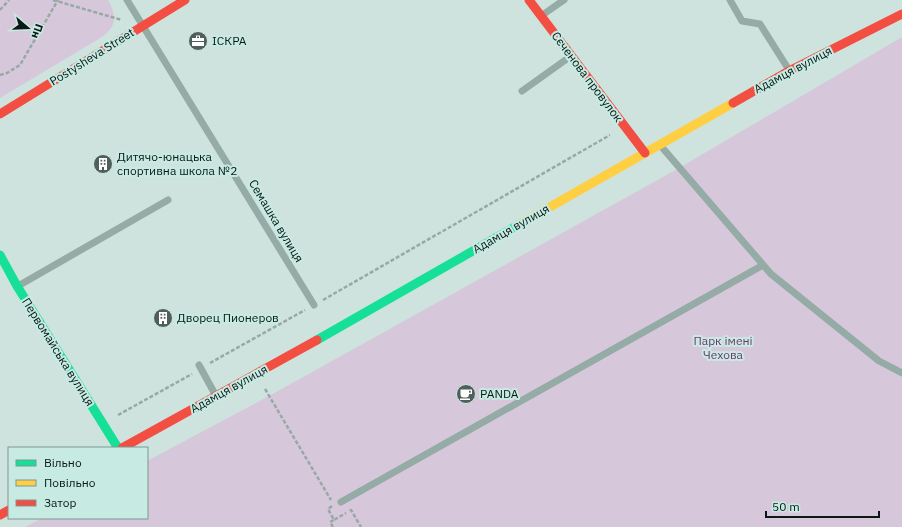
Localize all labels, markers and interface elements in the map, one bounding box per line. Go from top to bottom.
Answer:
north arrow [8,8,48,48]
text: Пн [28,22,46,40]
street label: Postysheva Street [47,25,137,89]
street label: Сєченова провулок [549,29,627,125]
office icon: ІСКРА [187,30,209,52]
place label: ІСКРА [212,33,247,48]
street label: Адамця вулиця [751,43,834,96]
place label: Дитячо-юнацька спортивна школа №2 [117,149,237,178]
building icon: Дитячо-юнацька спортивна школа №2 [92,153,114,175]
street label: Семашка вулиця [246,177,307,265]
street label: Адамця вулиця [470,201,552,257]
street label: Первомайська вулиця [19,295,98,409]
building icon: Дворец Пионеров [152,307,174,329]
place label: Дворец Пионеров [177,310,279,325]
park label: Парк імені Чехова [693,333,753,362]
street label: Адамця вулиця [187,361,270,416]
cafe icon: PANDA [455,383,477,405]
place label: PANDA [480,386,519,401]
legend [8,447,148,519]
text: Вільно [44,455,82,470]
text: Повільно [44,475,96,490]
scale bar [766,493,879,519]
text: Затор [44,495,77,510]
text: 50 m [772,499,800,514]

